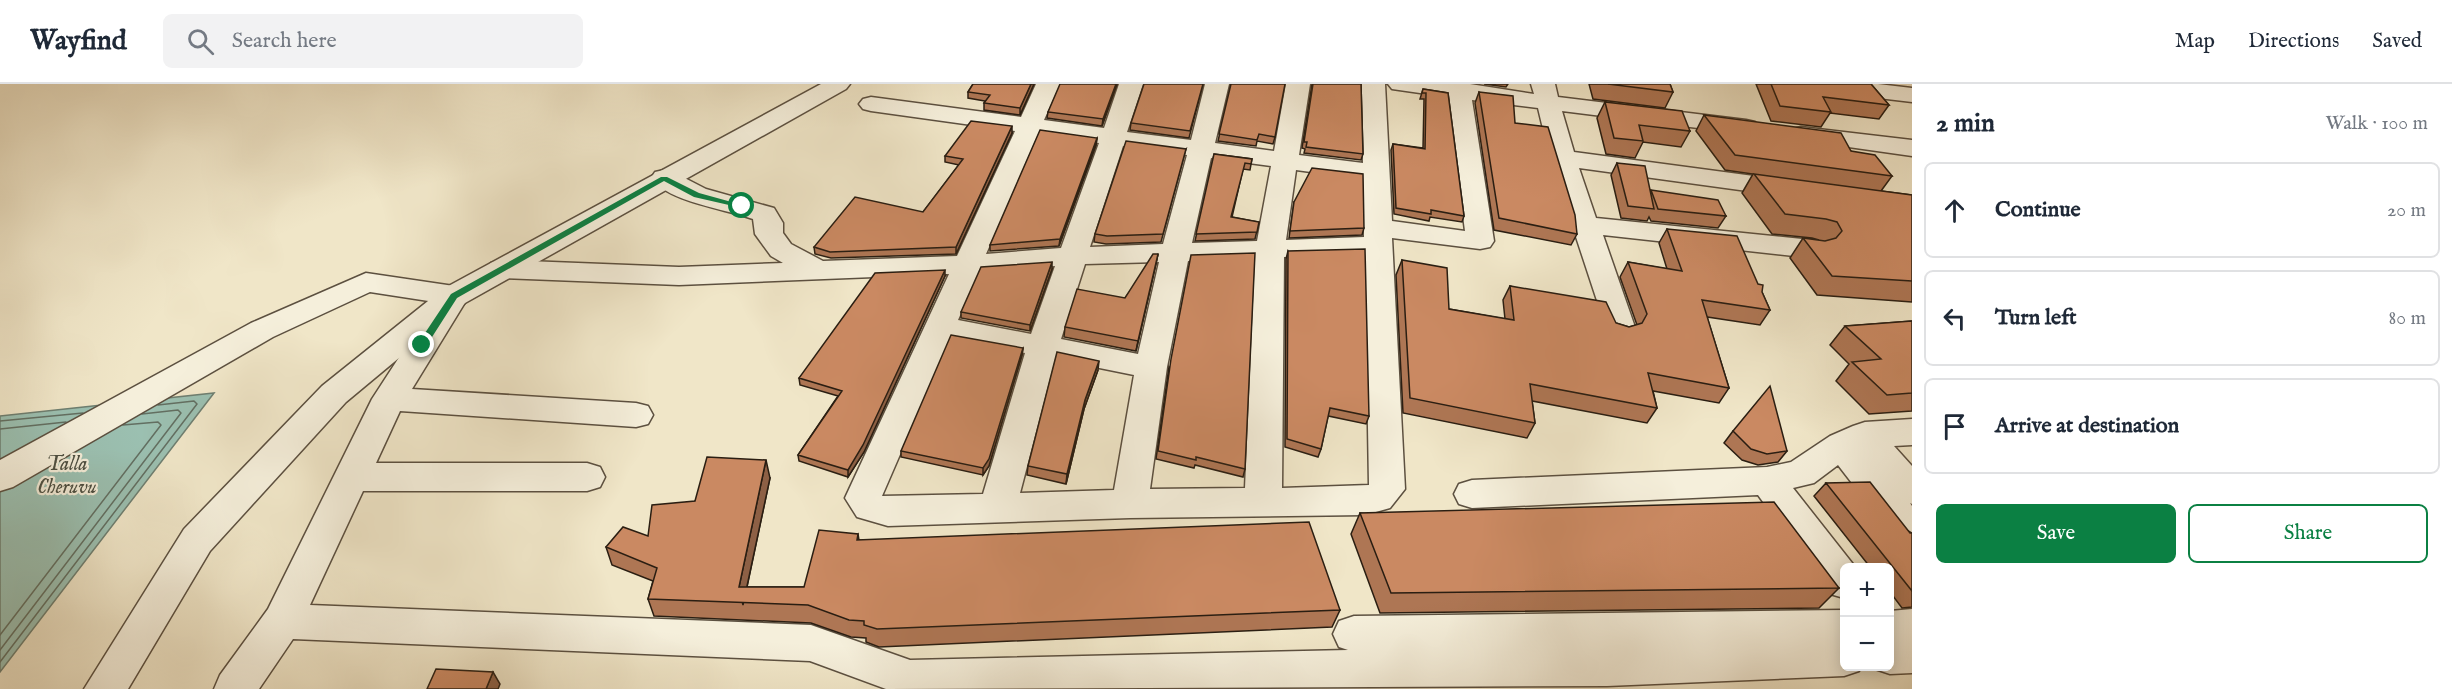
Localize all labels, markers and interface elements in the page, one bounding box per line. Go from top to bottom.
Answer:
search box [163,14,583,68]
text: Wayfind [30,24,127,59]
icon: search [184,25,217,58]
text: Search here [232,27,337,55]
text: Map [2175,28,2215,55]
text: Directions [2248,28,2339,55]
text: Saved [2372,28,2422,55]
text: 2 min [1936,107,1995,140]
text: Walk · 100 m [2325,111,2428,136]
route start [728,192,754,218]
icon: ahead [1938,194,1971,227]
text: Continue [1995,196,2081,224]
text: 20 m [2387,198,2426,223]
icon: left [1938,302,1971,335]
text: Turn left [1995,304,2077,332]
text: 80 m [2389,306,2426,331]
route end [408,331,434,357]
icon: arrive [1938,410,1971,443]
text: Arrive at destination [1995,412,2179,440]
water label: Talla Cheruvu [37,452,97,500]
button: Save [1936,504,2176,563]
button: Share [2188,504,2428,563]
map controls [1840,563,1894,671]
button: + [1840,563,1894,617]
button: − [1840,617,1894,671]

